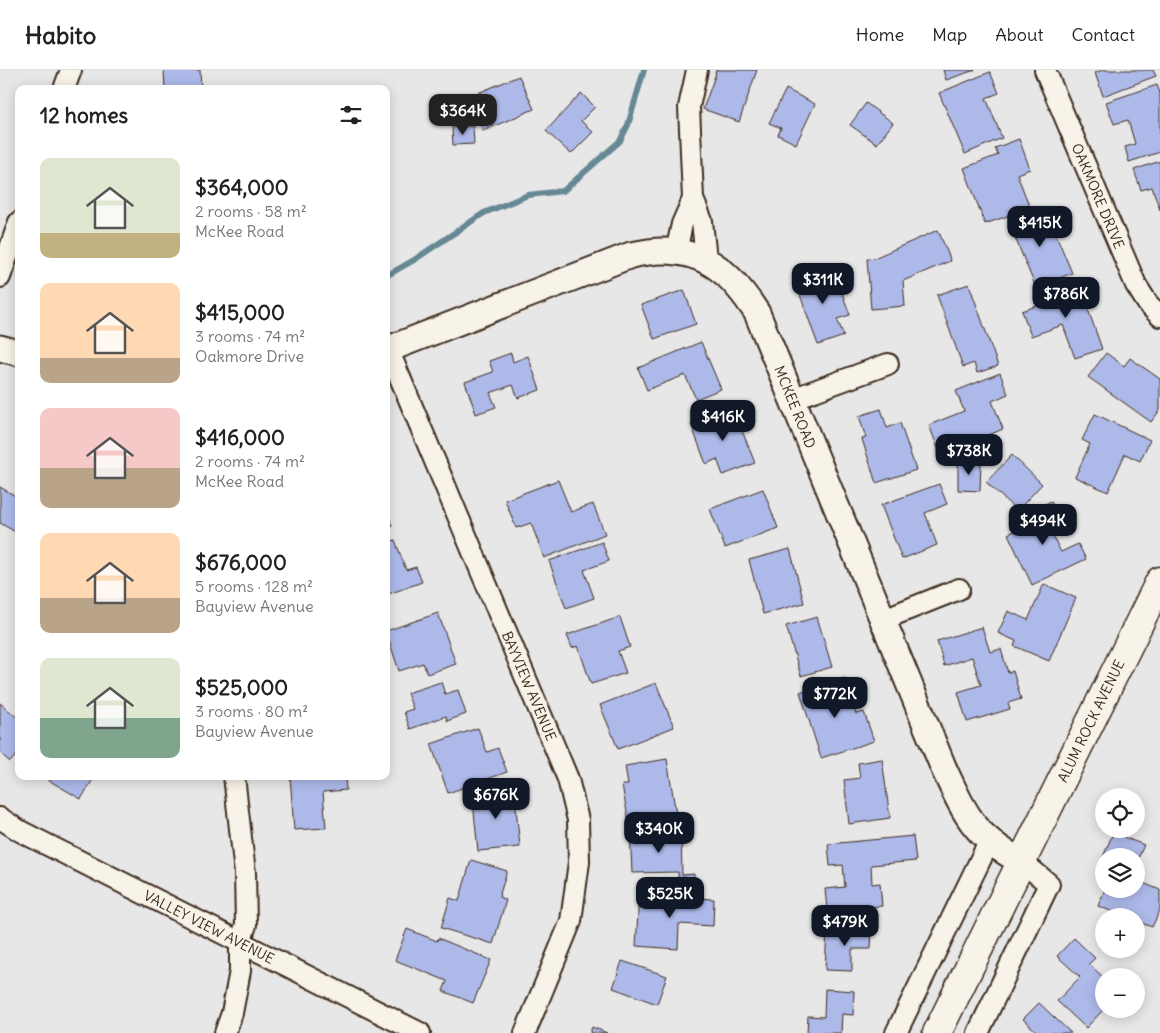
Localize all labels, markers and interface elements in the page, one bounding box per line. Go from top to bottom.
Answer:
text: Habito [25,20,96,50]
text: Home [856,23,904,46]
text: Map [932,23,967,46]
text: About [995,23,1043,46]
text: Contact [1071,23,1135,46]
pin: $364K [428,93,498,136]
text: $364K [440,100,486,120]
icon: filters [337,101,365,129]
text: 12 homes [40,102,128,129]
street label: OAKMORE DRIVE [1068,140,1128,252]
text: $364,000 [195,174,289,201]
icon: home [80,178,140,238]
text: 2 rooms · 58 m² [195,201,307,221]
pin: $415K [1005,206,1075,248]
text: $415K [1018,212,1062,232]
text: McKee Road [195,221,284,241]
pin: $311K [788,262,858,305]
text: $311K [803,269,843,289]
pin: $786K [1031,276,1101,319]
text: $786K [1043,283,1089,303]
text: $415,000 [195,299,285,326]
icon: home [80,303,140,363]
text: 3 rooms · 74 m² [195,326,305,346]
text: Oakmore Drive [195,346,304,366]
street label: MCKEE ROAD [770,363,820,451]
pin: $416K [688,400,758,442]
text: $416K [701,406,745,426]
text: $416,000 [195,424,285,451]
icon: home [80,428,140,488]
pin: $738K [934,434,1004,476]
text: $738K [947,440,991,460]
text: 2 rooms · 74 m² [195,451,305,471]
text: McKee Road [195,471,284,491]
pin: $494K [1008,504,1078,546]
text: $494K [1020,510,1066,530]
text: $676,000 [195,549,287,576]
icon: home [80,553,140,613]
text: 5 rooms · 128 m² [195,576,313,596]
text: Bayview Avenue [195,596,314,616]
street label: BAYVIEW AVENUE [498,628,560,744]
street label: ALUM ROCK AVENUE [1053,657,1129,785]
text: $525,000 [195,674,288,701]
pin: $772K [800,676,870,719]
icon: home [80,678,140,738]
text: $772K [813,683,857,703]
text: 3 rooms · 80 m² [195,701,308,721]
text: Bayview Avenue [195,721,314,741]
pin: $676K [461,778,531,820]
text: $676K [474,784,518,804]
map controls [1095,788,1145,1018]
button: locate [1095,788,1145,838]
pin: $340K [624,812,694,854]
text: $340K [635,818,683,838]
button: layers [1095,848,1145,898]
pin: $525K [635,876,705,919]
text: $525K [647,883,693,903]
street label: VALLEY VIEW AVENUE [141,886,277,968]
pin: $479K [810,904,880,947]
button: + [1095,908,1145,958]
text: $479K [823,911,867,931]
button: − [1095,968,1145,1018]

